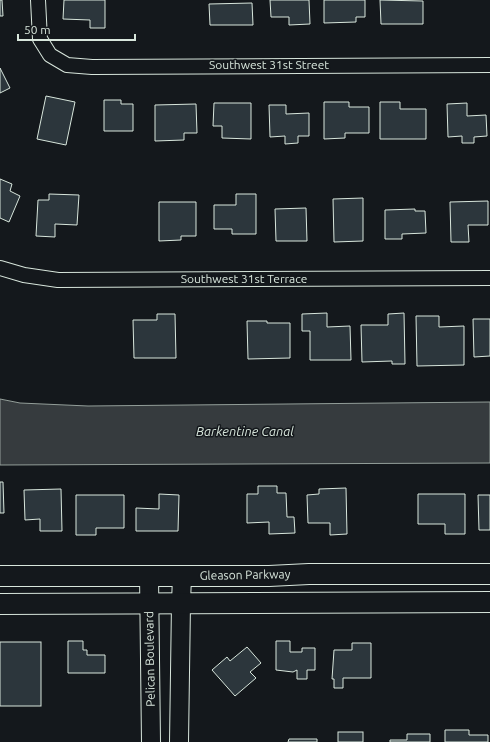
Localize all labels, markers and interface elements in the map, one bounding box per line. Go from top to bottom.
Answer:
scale bar [18,16,135,42]
text: 50 m [24,23,51,36]
street label: Southwest 31st Street [209,58,329,71]
street label: Southwest 31st Terrace [181,272,307,285]
water label: Barkentine Canal [196,424,294,438]
street label: Gleason Parkway [199,567,291,582]
street label: Pelican Boulevard [142,611,157,707]

